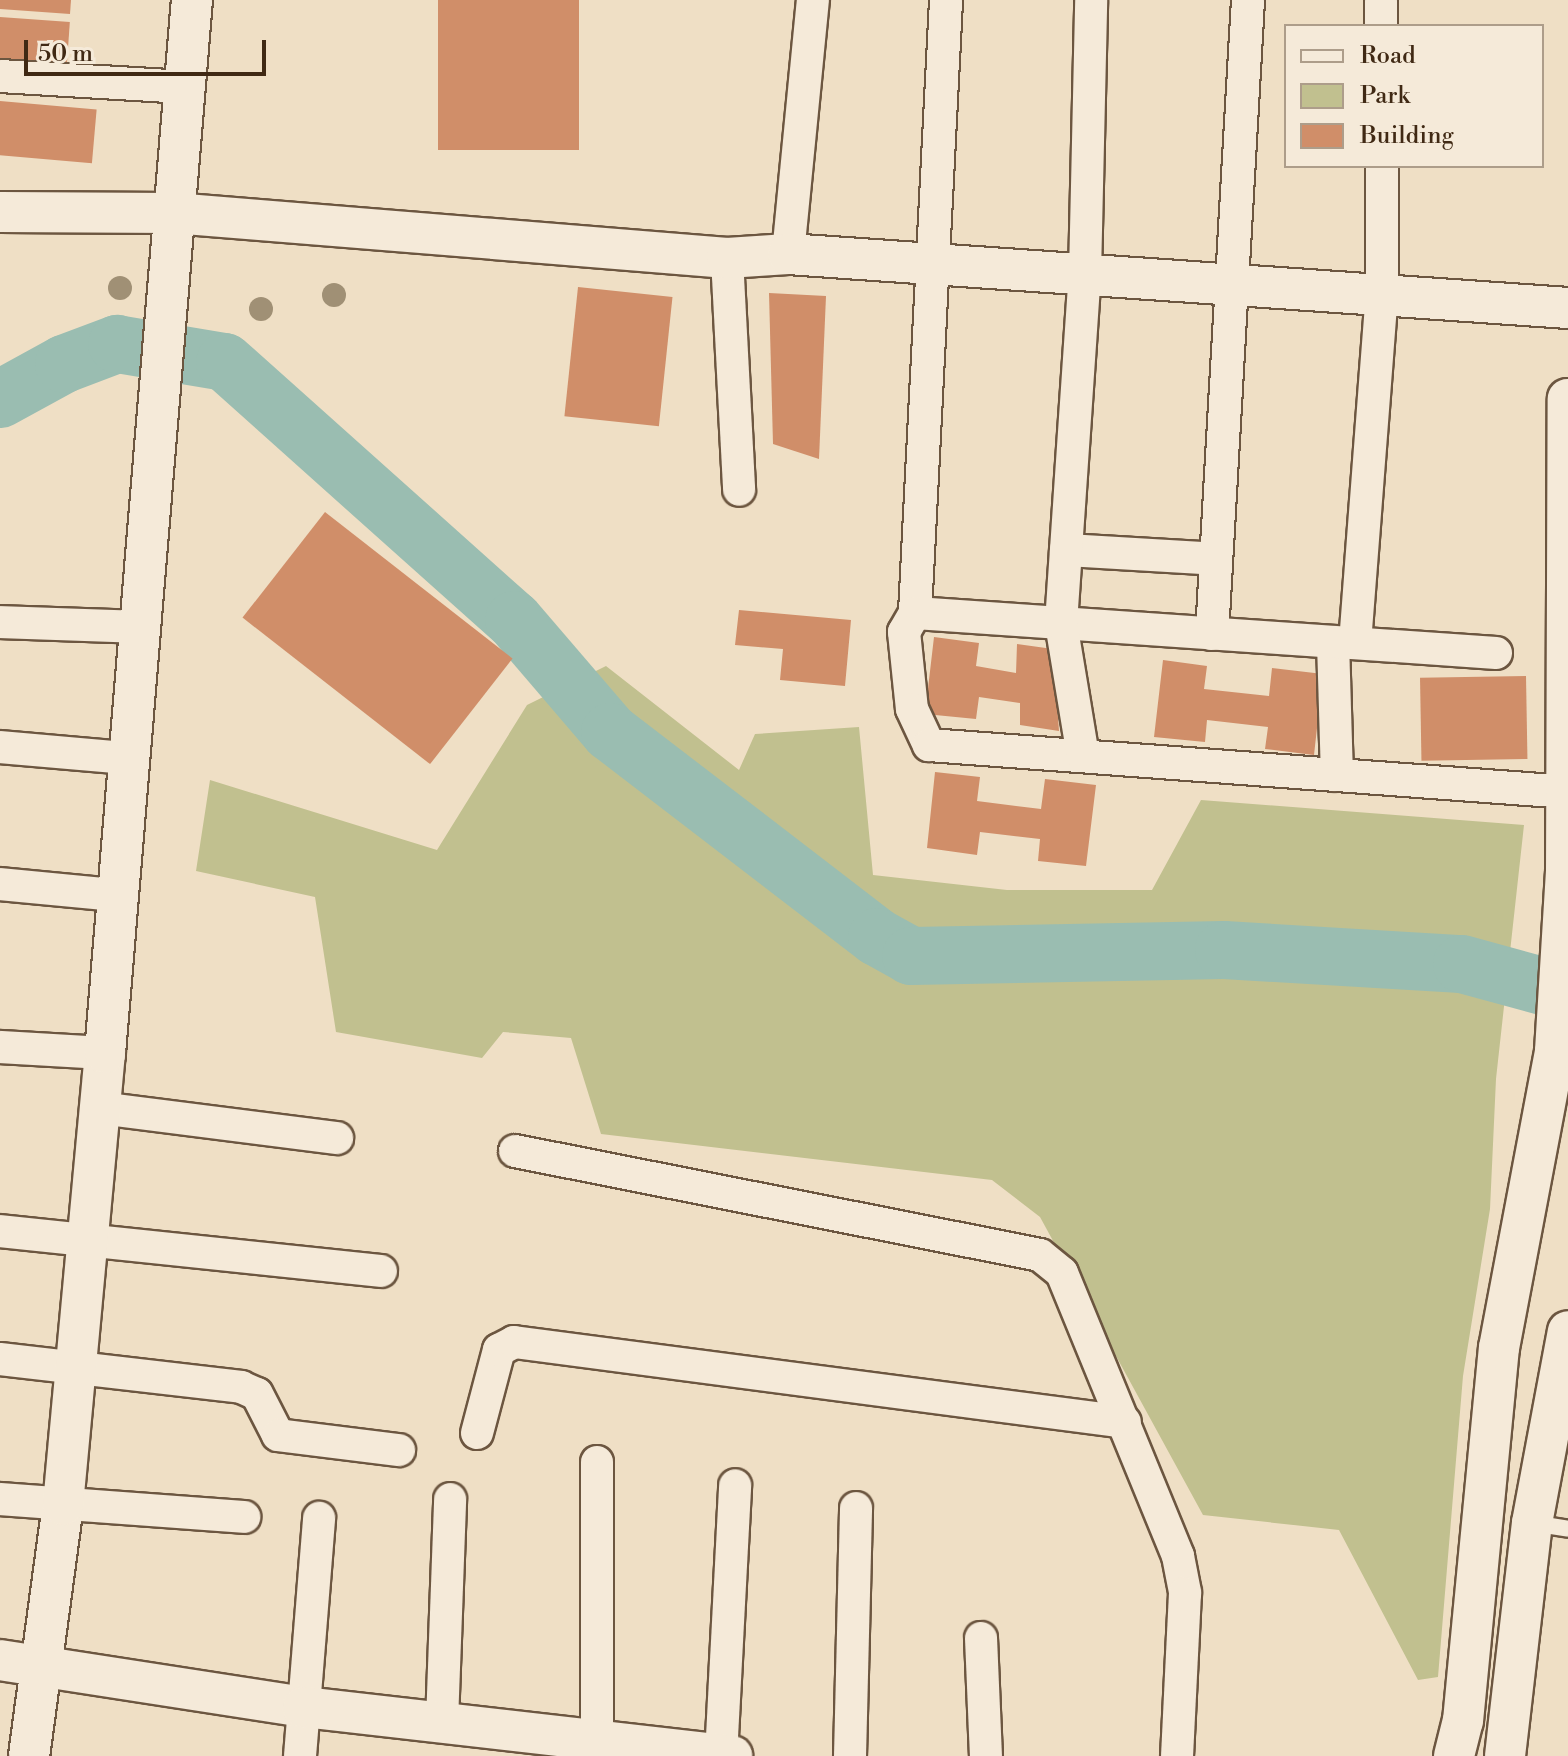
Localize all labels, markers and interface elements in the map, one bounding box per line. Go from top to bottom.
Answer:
scale bar [28,24,270,74]
legend [1284,24,1544,168]
text: 50 m [38,39,93,69]
text: Road [1360,41,1416,71]
text: Park [1360,81,1410,111]
text: Building [1360,121,1454,151]

